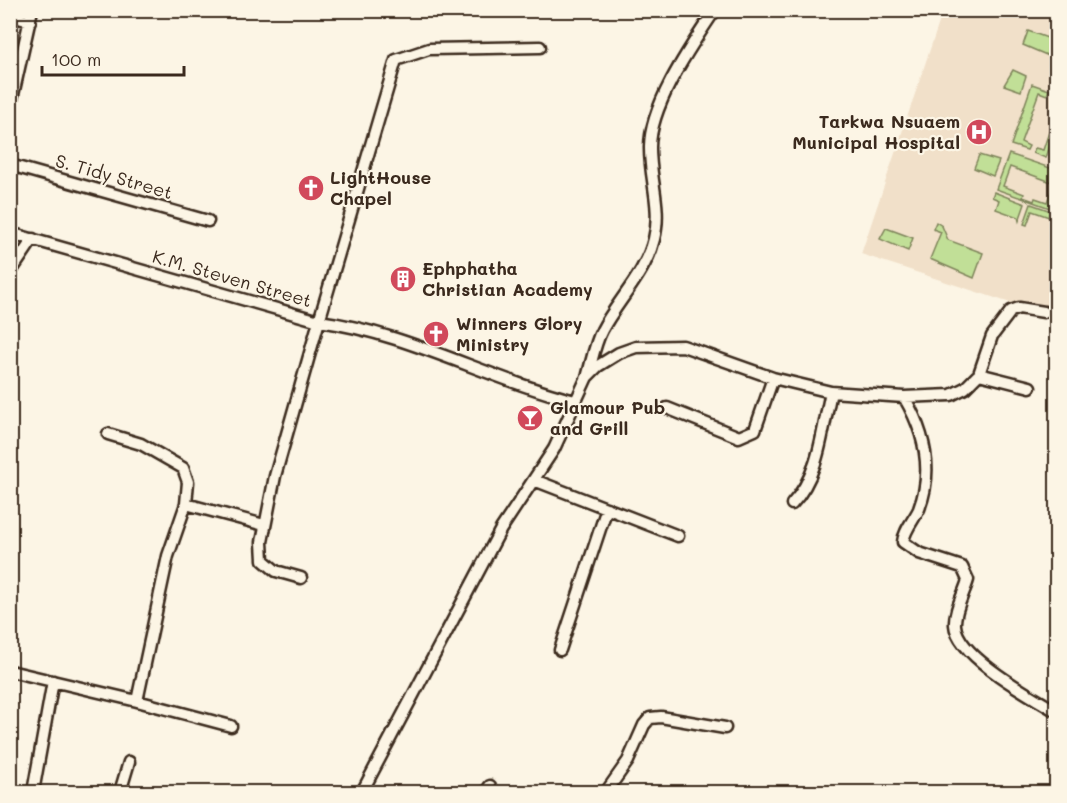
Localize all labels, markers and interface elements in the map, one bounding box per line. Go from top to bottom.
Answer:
scale bar [42,39,184,77]
text: 100 m [51,47,101,71]
place label: Tarkwa Nsuaem Municipal Hospital [792,109,960,154]
hospital icon: Tarkwa Nsuaem Municipal Hospital [964,117,994,147]
street label: S. Tidy Street [53,148,176,204]
place label: LightHouse Chapel [330,165,432,210]
church icon: LightHouse Chapel [296,173,326,203]
street label: K.M. Steven Street [150,244,315,312]
place label: Ephphatha Christian Academy [422,256,593,301]
building icon: Ephphatha Christian Academy [388,264,418,294]
place label: Winners Glory Ministry [456,311,583,356]
church icon: Winners Glory Ministry [421,319,451,349]
place label: Glamour Pub and Grill [550,395,665,440]
bar icon: Glamour Pub and Grill [515,403,545,433]

